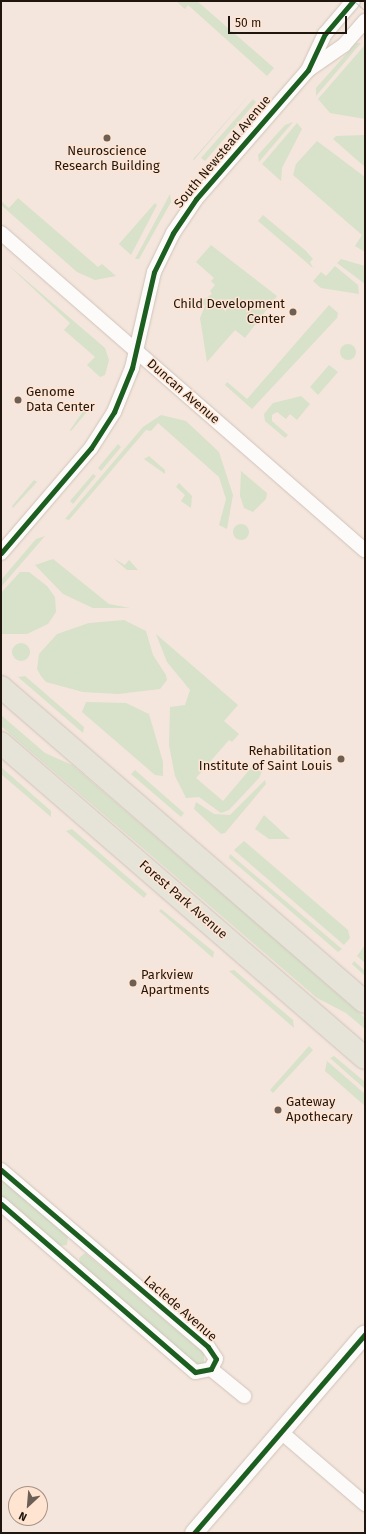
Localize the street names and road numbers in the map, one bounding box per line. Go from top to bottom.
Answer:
street label: South Newstead Avenue [171,93,275,211]
street label: Duncan Avenue [144,356,222,428]
street label: Forest Park Avenue [136,857,230,943]
street label: Laclede Avenue [140,1273,220,1345]

